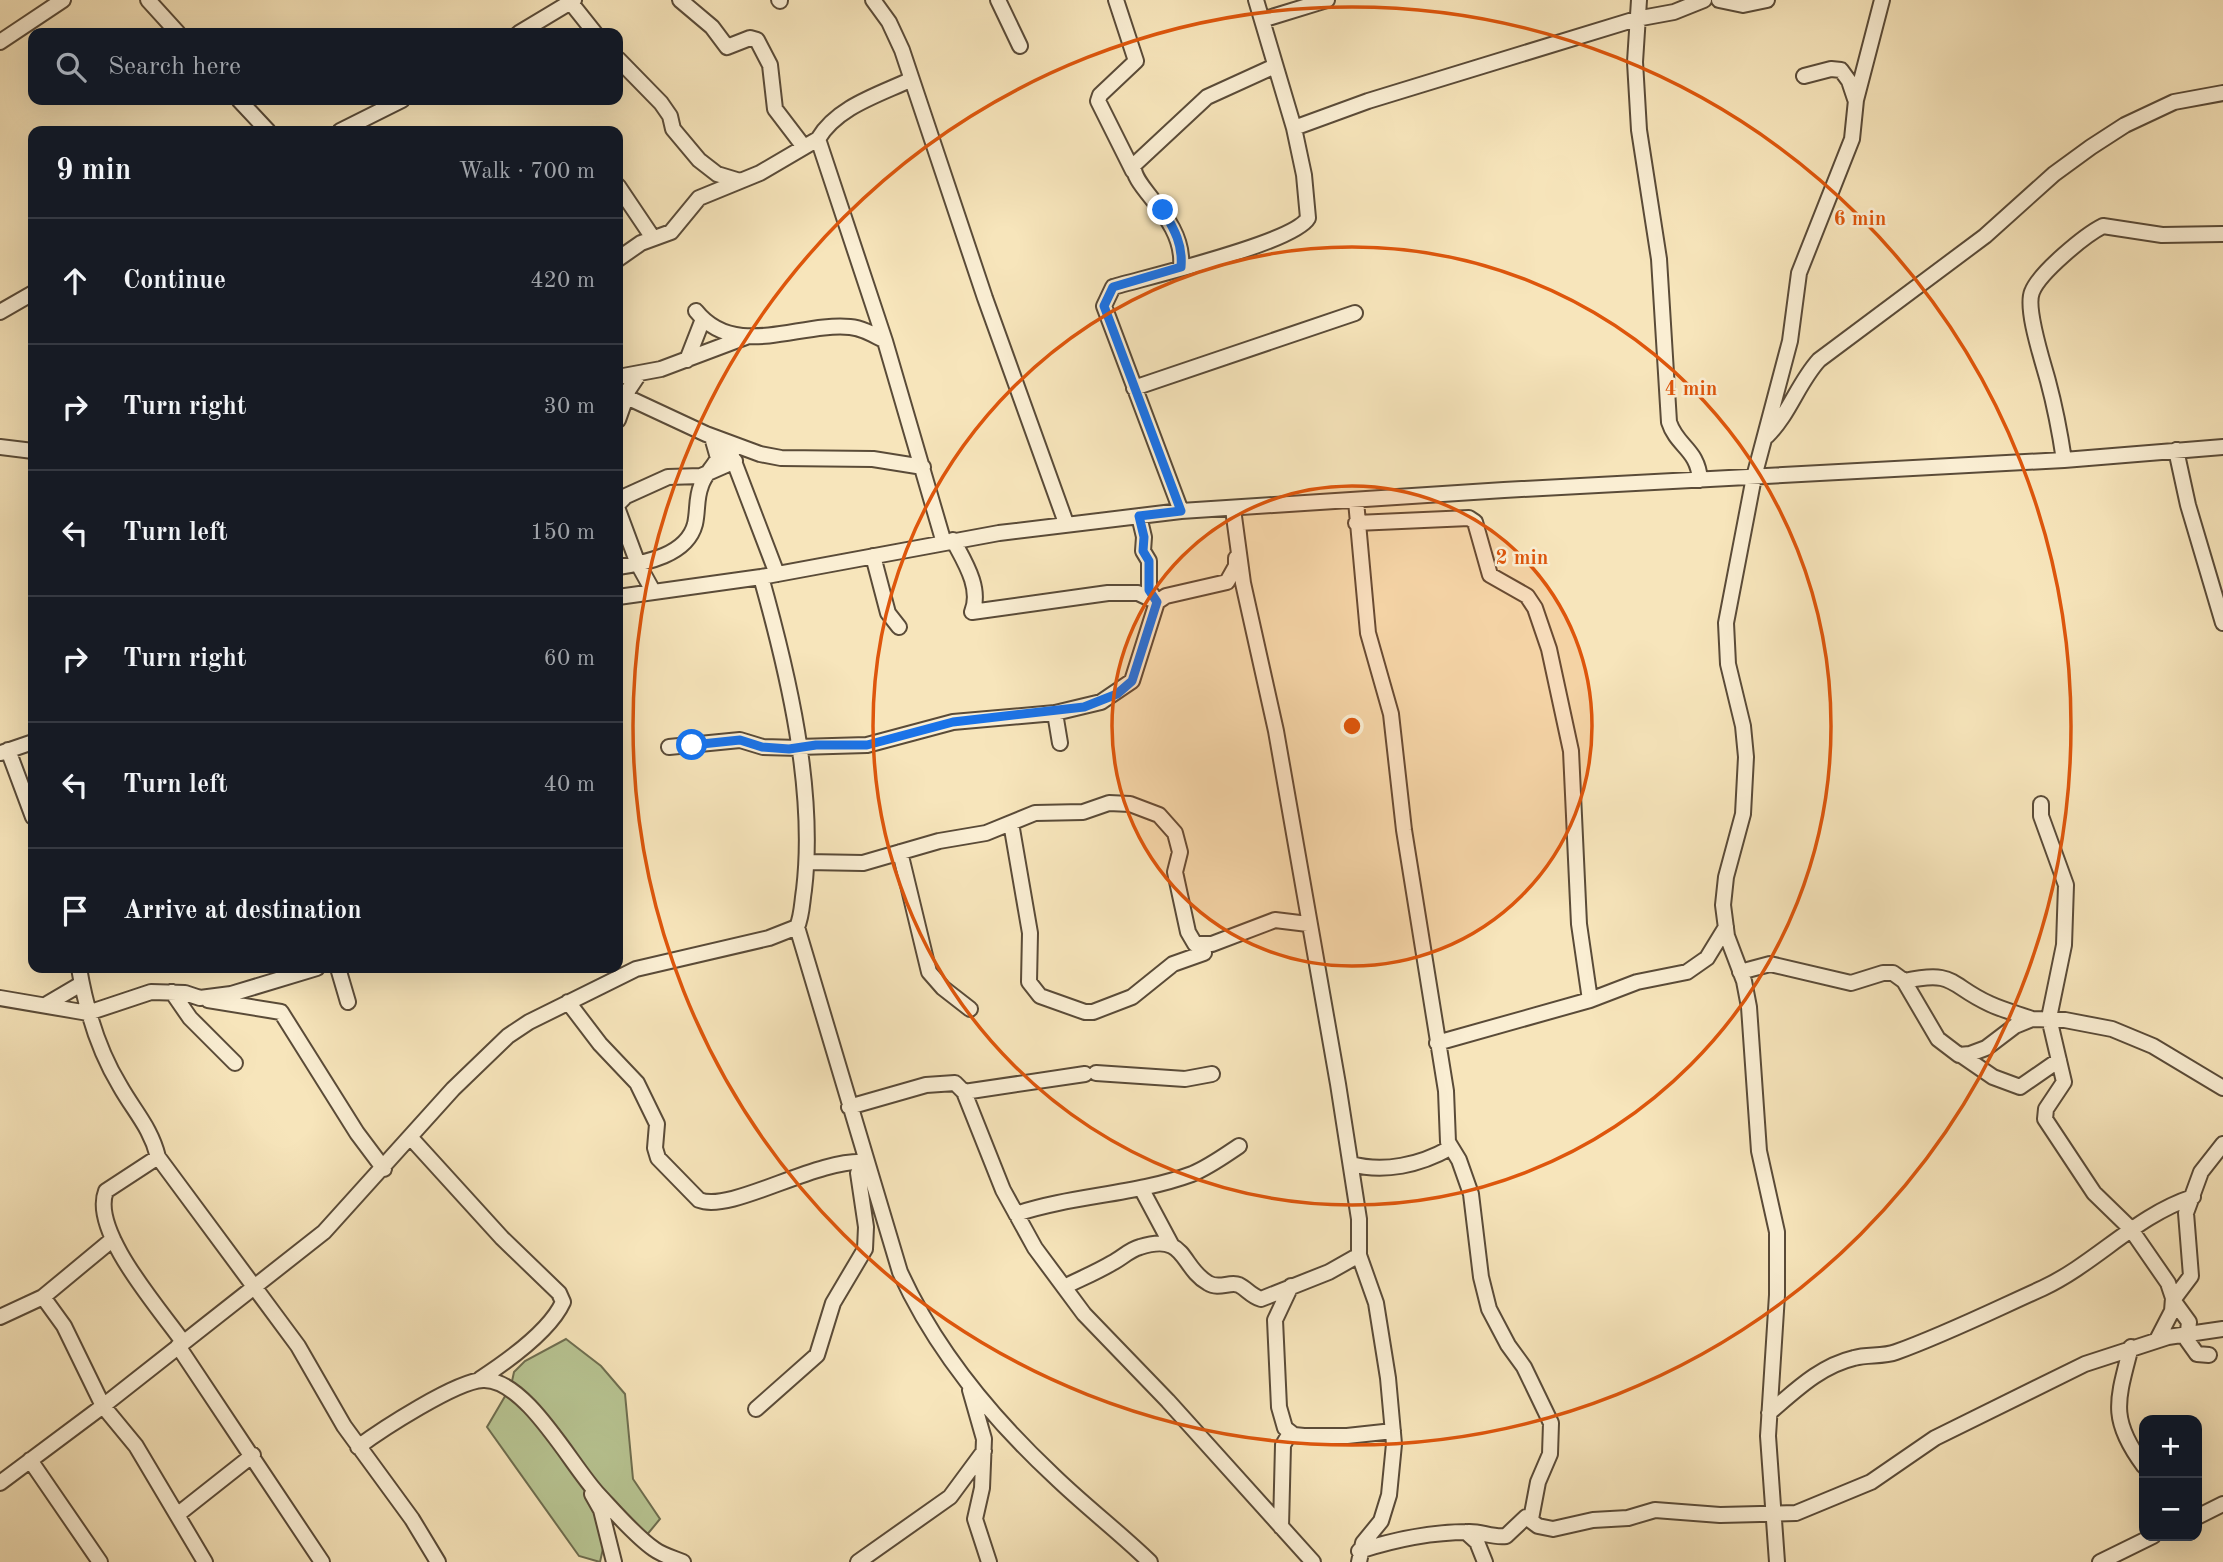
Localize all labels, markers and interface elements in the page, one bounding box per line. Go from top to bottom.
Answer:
search box [28,28,623,105]
icon: search [52,48,90,86]
text: Search here [108,54,241,80]
text: 9 min [56,156,131,186]
text: Walk · 700 m [459,160,595,183]
route end [1147,194,1178,225]
text: 6 min [1834,209,1886,230]
icon: ahead [56,262,94,300]
text: Continue [123,268,226,294]
text: 420 m [530,269,595,292]
text: 4 min [1665,379,1717,400]
icon: right [56,388,94,426]
text: Turn right [123,394,246,420]
text: 30 m [544,395,595,418]
icon: left [56,514,94,552]
text: Turn left [123,520,228,546]
text: 150 m [530,521,595,544]
text: 2 min [1496,548,1548,569]
icon: right [56,640,94,678]
text: Turn right [123,646,246,672]
text: 60 m [544,647,595,670]
centre of rings [1340,714,1364,738]
route start [676,729,707,760]
icon: left [56,766,94,804]
text: Turn left [123,772,228,798]
text: 40 m [544,773,595,796]
icon: arrive [56,892,94,930]
text: Arrive at destination [123,898,362,924]
map controls [2139,1415,2202,1541]
button: + [2139,1415,2202,1478]
button: − [2139,1478,2202,1541]

